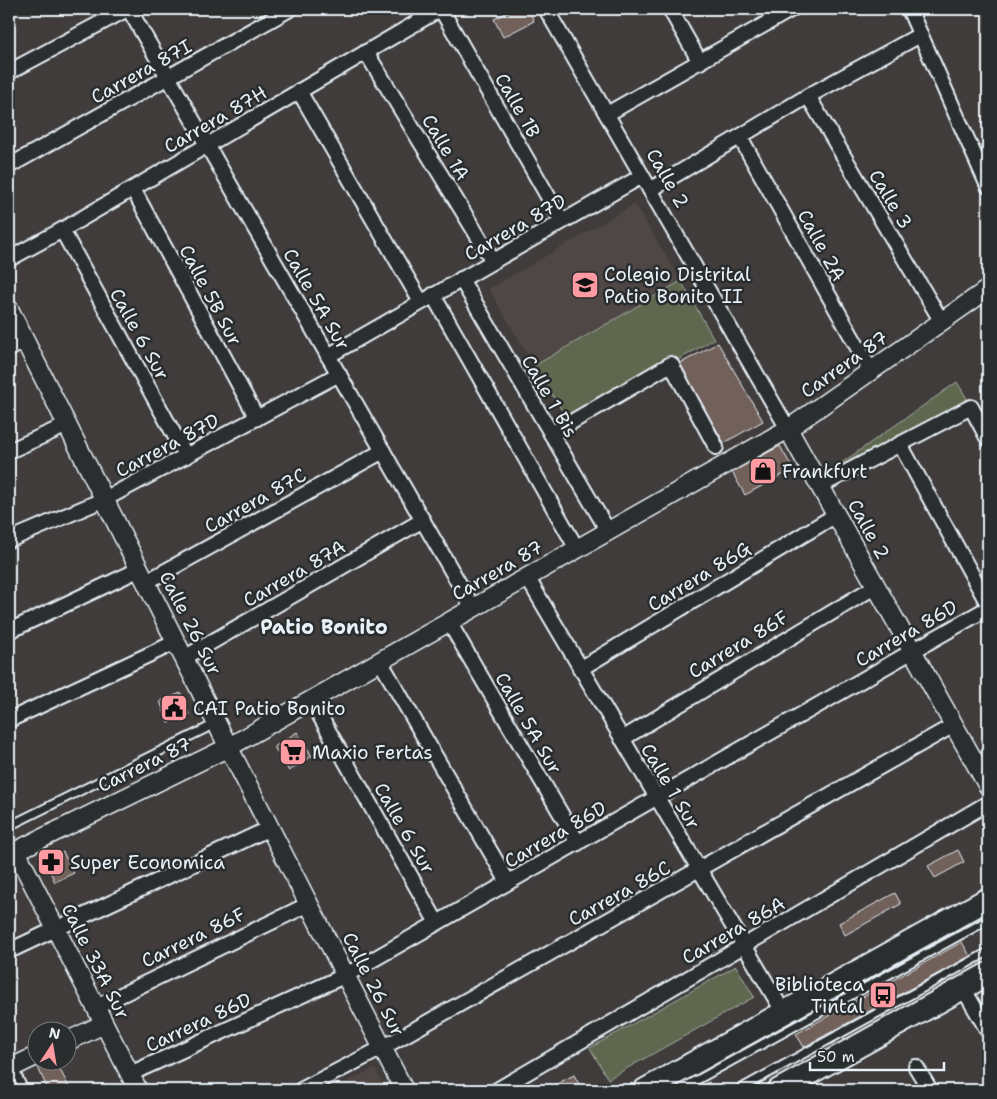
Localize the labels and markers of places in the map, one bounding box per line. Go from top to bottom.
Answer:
place label: Colegio Distrital Patio Bonito II [604,262,751,309]
school or university icon: Colegio Distrital Patio Bonito II [570,270,600,300]
shop icon: Frankfurt [748,456,778,486]
place label: Frankfurt [782,459,868,484]
public building icon: CAI Patio Bonito [159,693,189,723]
place label: CAI Patio Bonito [193,696,345,721]
supermarket icon: Maxio Fertas [278,737,308,767]
place label: Maxio Fertas [312,740,433,765]
pharmacy icon: Super Economica [36,847,66,877]
place label: Super Economica [70,850,225,875]
place label: Biblioteca Tintal [775,972,864,1019]
bus stop icon: Biblioteca Tintal [868,980,898,1010]

